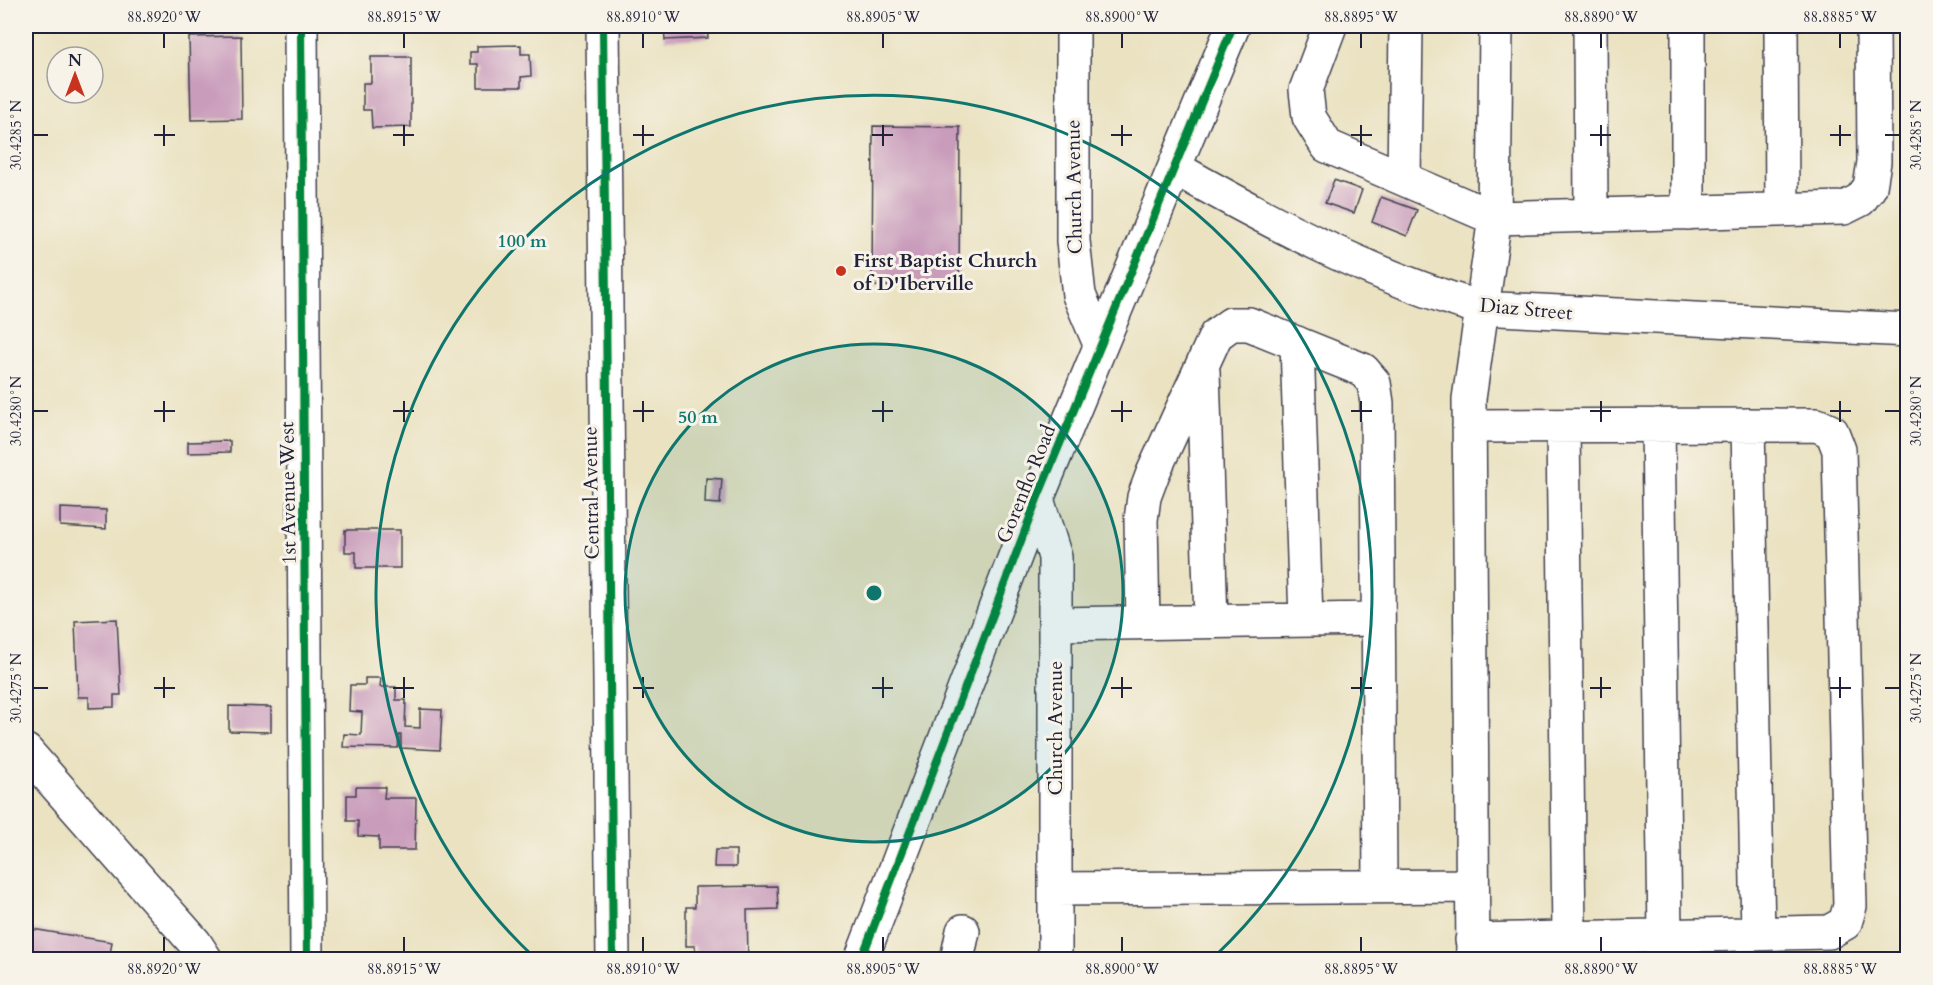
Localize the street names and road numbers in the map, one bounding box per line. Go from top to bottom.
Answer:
street label: Church Avenue [1059,119,1089,255]
street label: Diaz Street [1479,292,1574,327]
street label: Gorenflo Road [990,420,1062,547]
street label: 1st Avenue West [273,421,303,565]
street label: Central Avenue [576,426,606,560]
street label: Church Avenue [1042,661,1069,795]

